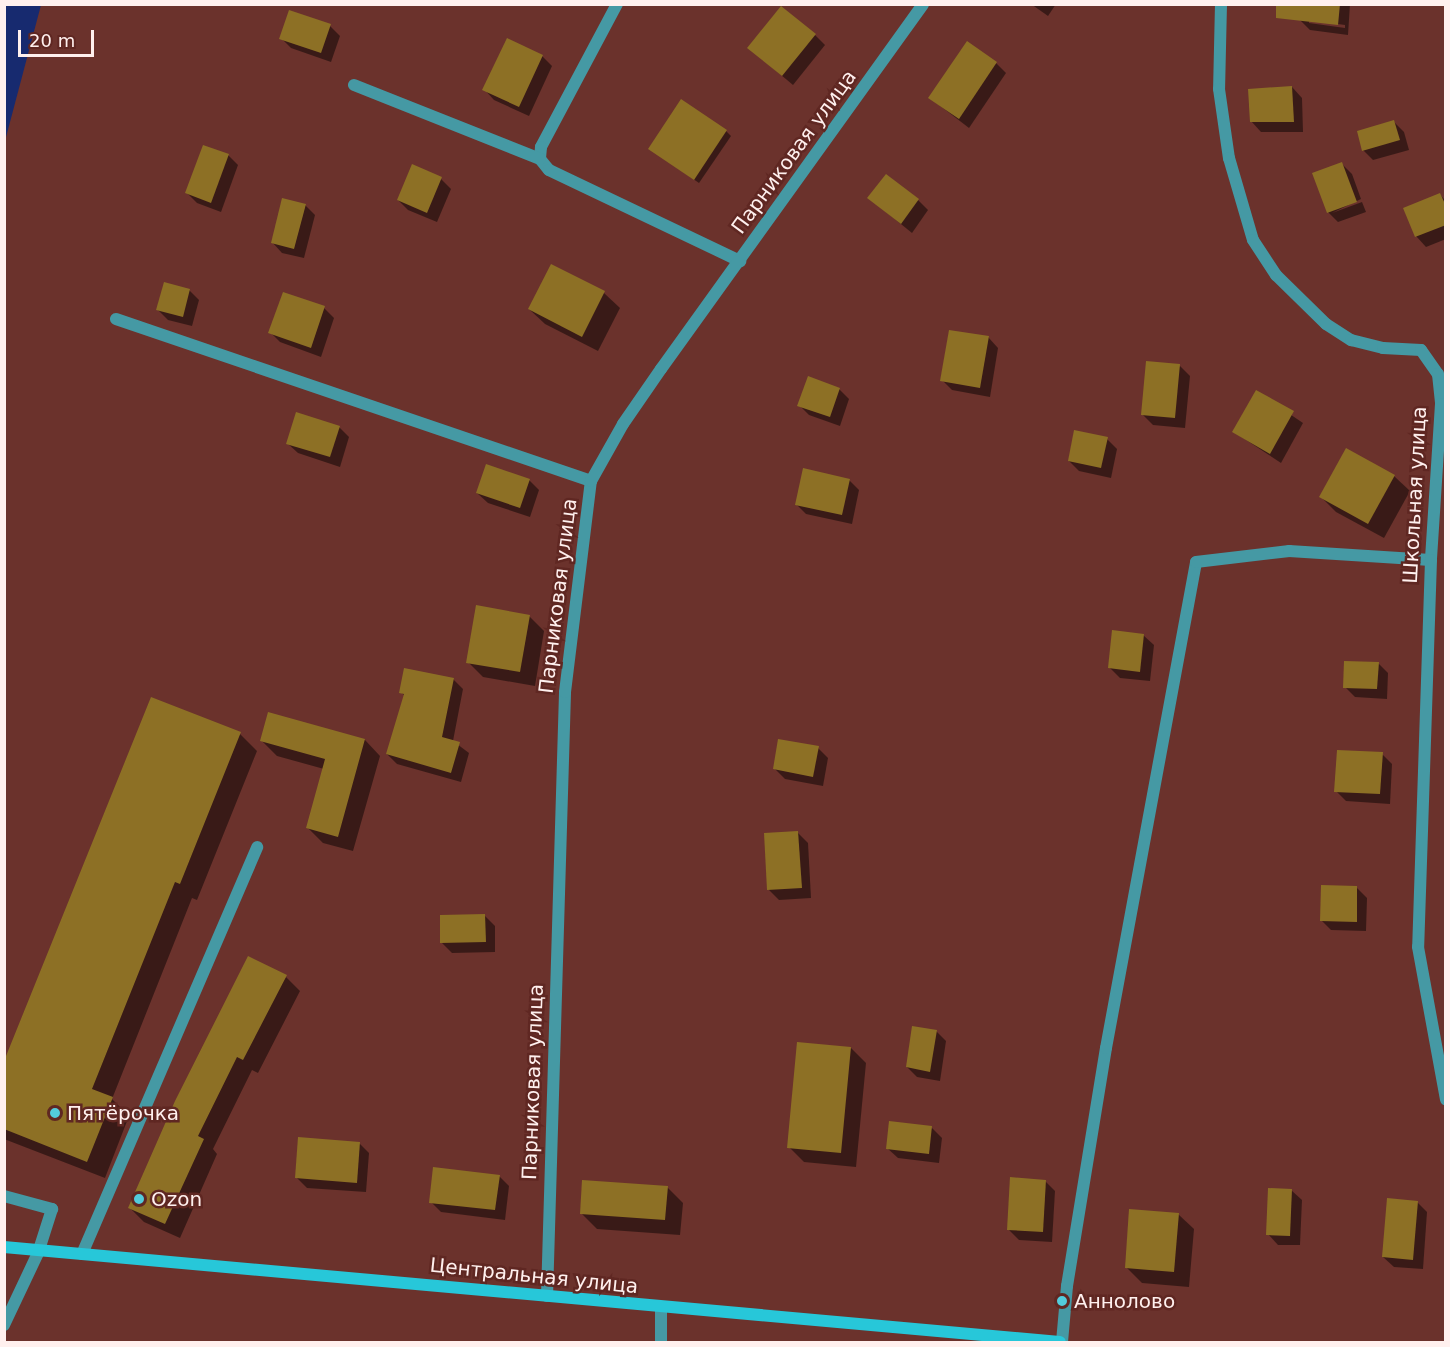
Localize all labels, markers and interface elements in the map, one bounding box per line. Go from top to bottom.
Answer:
scale bar [21,18,98,56]
text: 20 m [29,30,75,51]
street label: Парниковая улица [727,66,861,238]
street label: Школьная улица [1398,406,1432,584]
street label: Парниковая улица [534,497,582,695]
street label: Парниковая улица [518,983,548,1181]
place label: Пятёрочка [67,1101,179,1125]
marker: Пятёрочка [48,1106,62,1120]
place label: Ozon [151,1187,202,1211]
marker: Ozon [132,1192,146,1206]
street label: Центральная улица [429,1253,639,1299]
place label: Аннолово [1074,1289,1175,1313]
marker: Аннолово [1055,1294,1069,1308]

